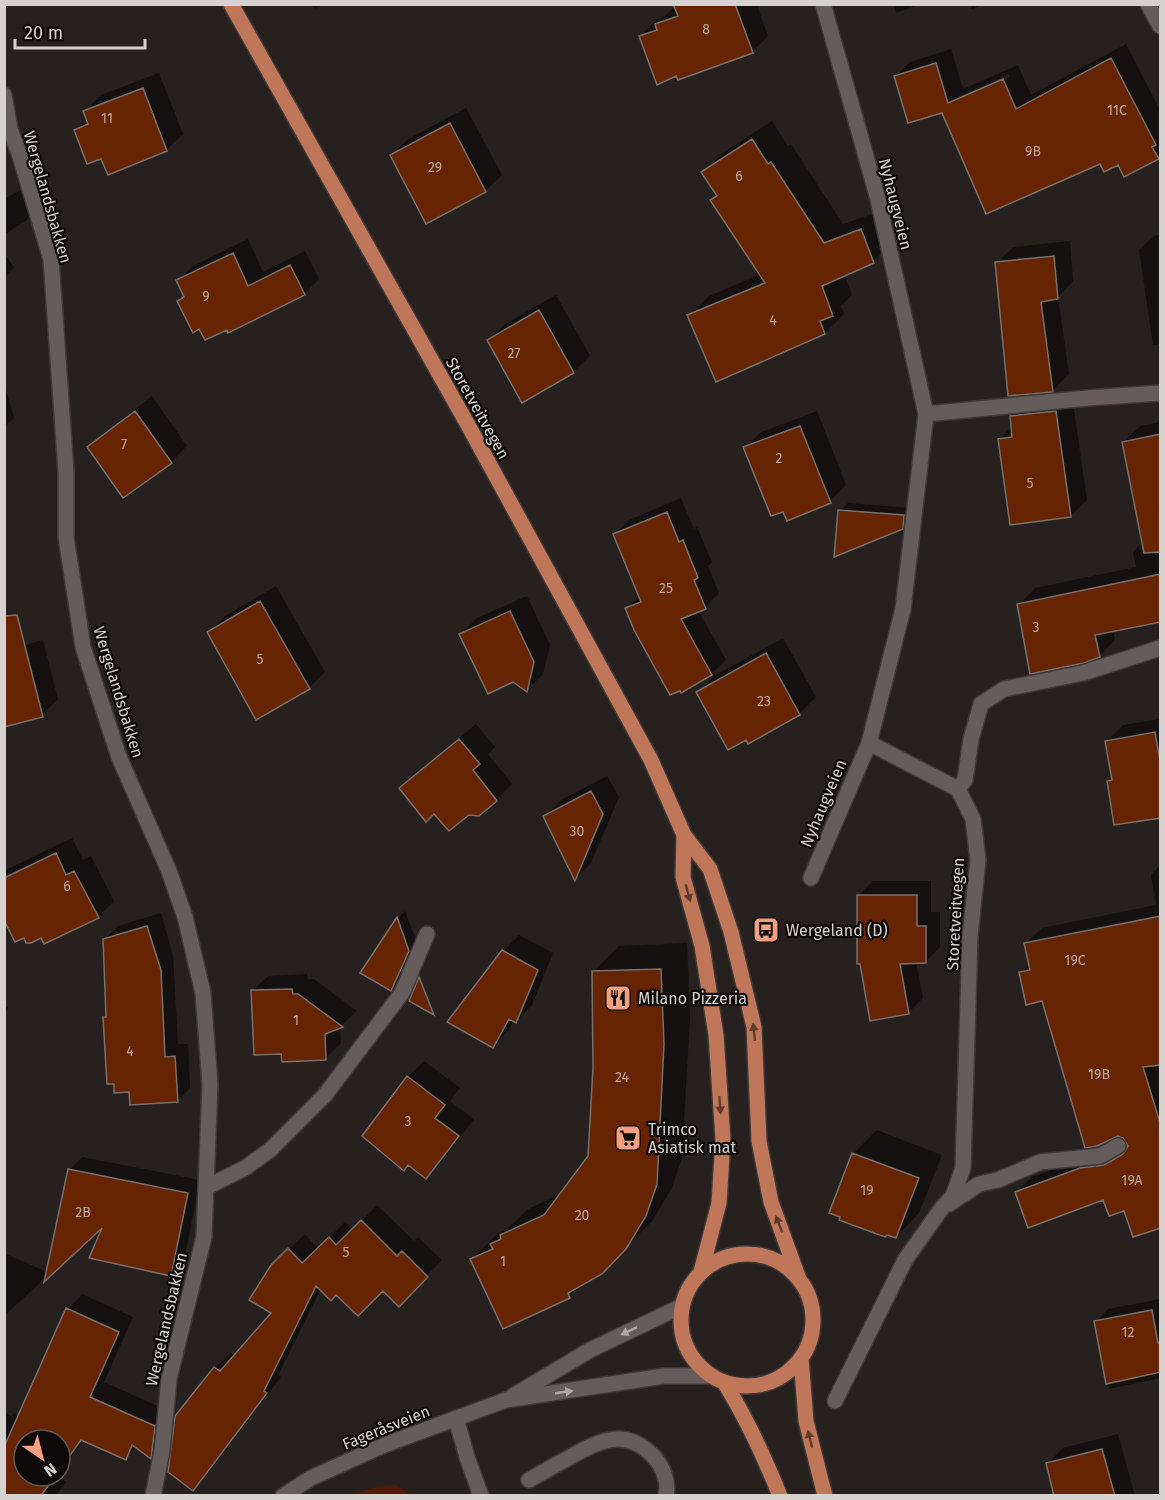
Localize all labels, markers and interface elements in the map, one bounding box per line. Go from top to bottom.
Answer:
scale bar [15,12,146,50]
house number: 8 [702,21,710,38]
text: 20 m [24,22,63,44]
house number: 11C [1107,102,1127,119]
house number: 11 [101,110,113,127]
street label: Wergelandsbakken [20,129,75,265]
house number: 9B [1025,143,1041,160]
street label: Nyhaugveien [875,156,916,252]
house number: 29 [428,159,442,176]
house number: 6 [735,168,743,185]
house number: 9 [202,288,210,305]
house number: 4 [769,312,777,329]
house number: 27 [507,345,521,362]
street label: Storetveitvegen [442,354,513,462]
house number: 7 [121,436,127,453]
house number: 2 [776,450,783,467]
house number: 5 [1026,475,1034,492]
house number: 25 [659,580,673,597]
house number: 3 [1033,619,1040,636]
street label: Wergelandsbakken [89,624,148,760]
house number: 5 [256,651,264,668]
house number: 23 [757,693,771,710]
street label: Nyhaugveien [796,756,851,850]
house number: 30 [570,823,585,840]
street label: Storetveitvegen [943,857,968,971]
house number: 6 [63,878,71,895]
one-way arrow [683,883,693,902]
bus stop icon: Wergeland (D) [751,915,781,945]
place label: Wergeland (D) [786,921,888,940]
house number: 19C [1064,952,1086,969]
restaurant icon: Milano Pizzeria [603,983,633,1013]
place label: Milano Pizzeria [638,989,747,1008]
house number: 1 [293,1012,299,1029]
one-way arrow [749,1022,759,1041]
house number: 4 [126,1043,134,1060]
house number: 19B [1088,1066,1110,1083]
house number: 24 [615,1069,630,1086]
one-way arrow [716,1096,725,1115]
house number: 3 [405,1113,412,1130]
place label: Trimco Asiatisk mat [648,1120,736,1157]
supermarket icon: Trimco Asiatisk mat [613,1123,643,1153]
house number: 19A [1121,1172,1143,1189]
house number: 19 [860,1182,874,1199]
house number: 2B [75,1204,91,1221]
house number: 20 [575,1207,590,1224]
one-way arrow [774,1215,783,1233]
house number: 5 [342,1244,350,1261]
street label: Wergelandsbakken [142,1250,191,1388]
house number: 1 [500,1253,506,1270]
house number: 12 [1122,1324,1135,1341]
one-way arrow [621,1327,638,1336]
one-way arrow [555,1387,574,1397]
street label: Fageråsveien [340,1401,433,1454]
north arrow [12,1428,72,1488]
one-way arrow [805,1430,815,1448]
text: N [41,1459,60,1481]

